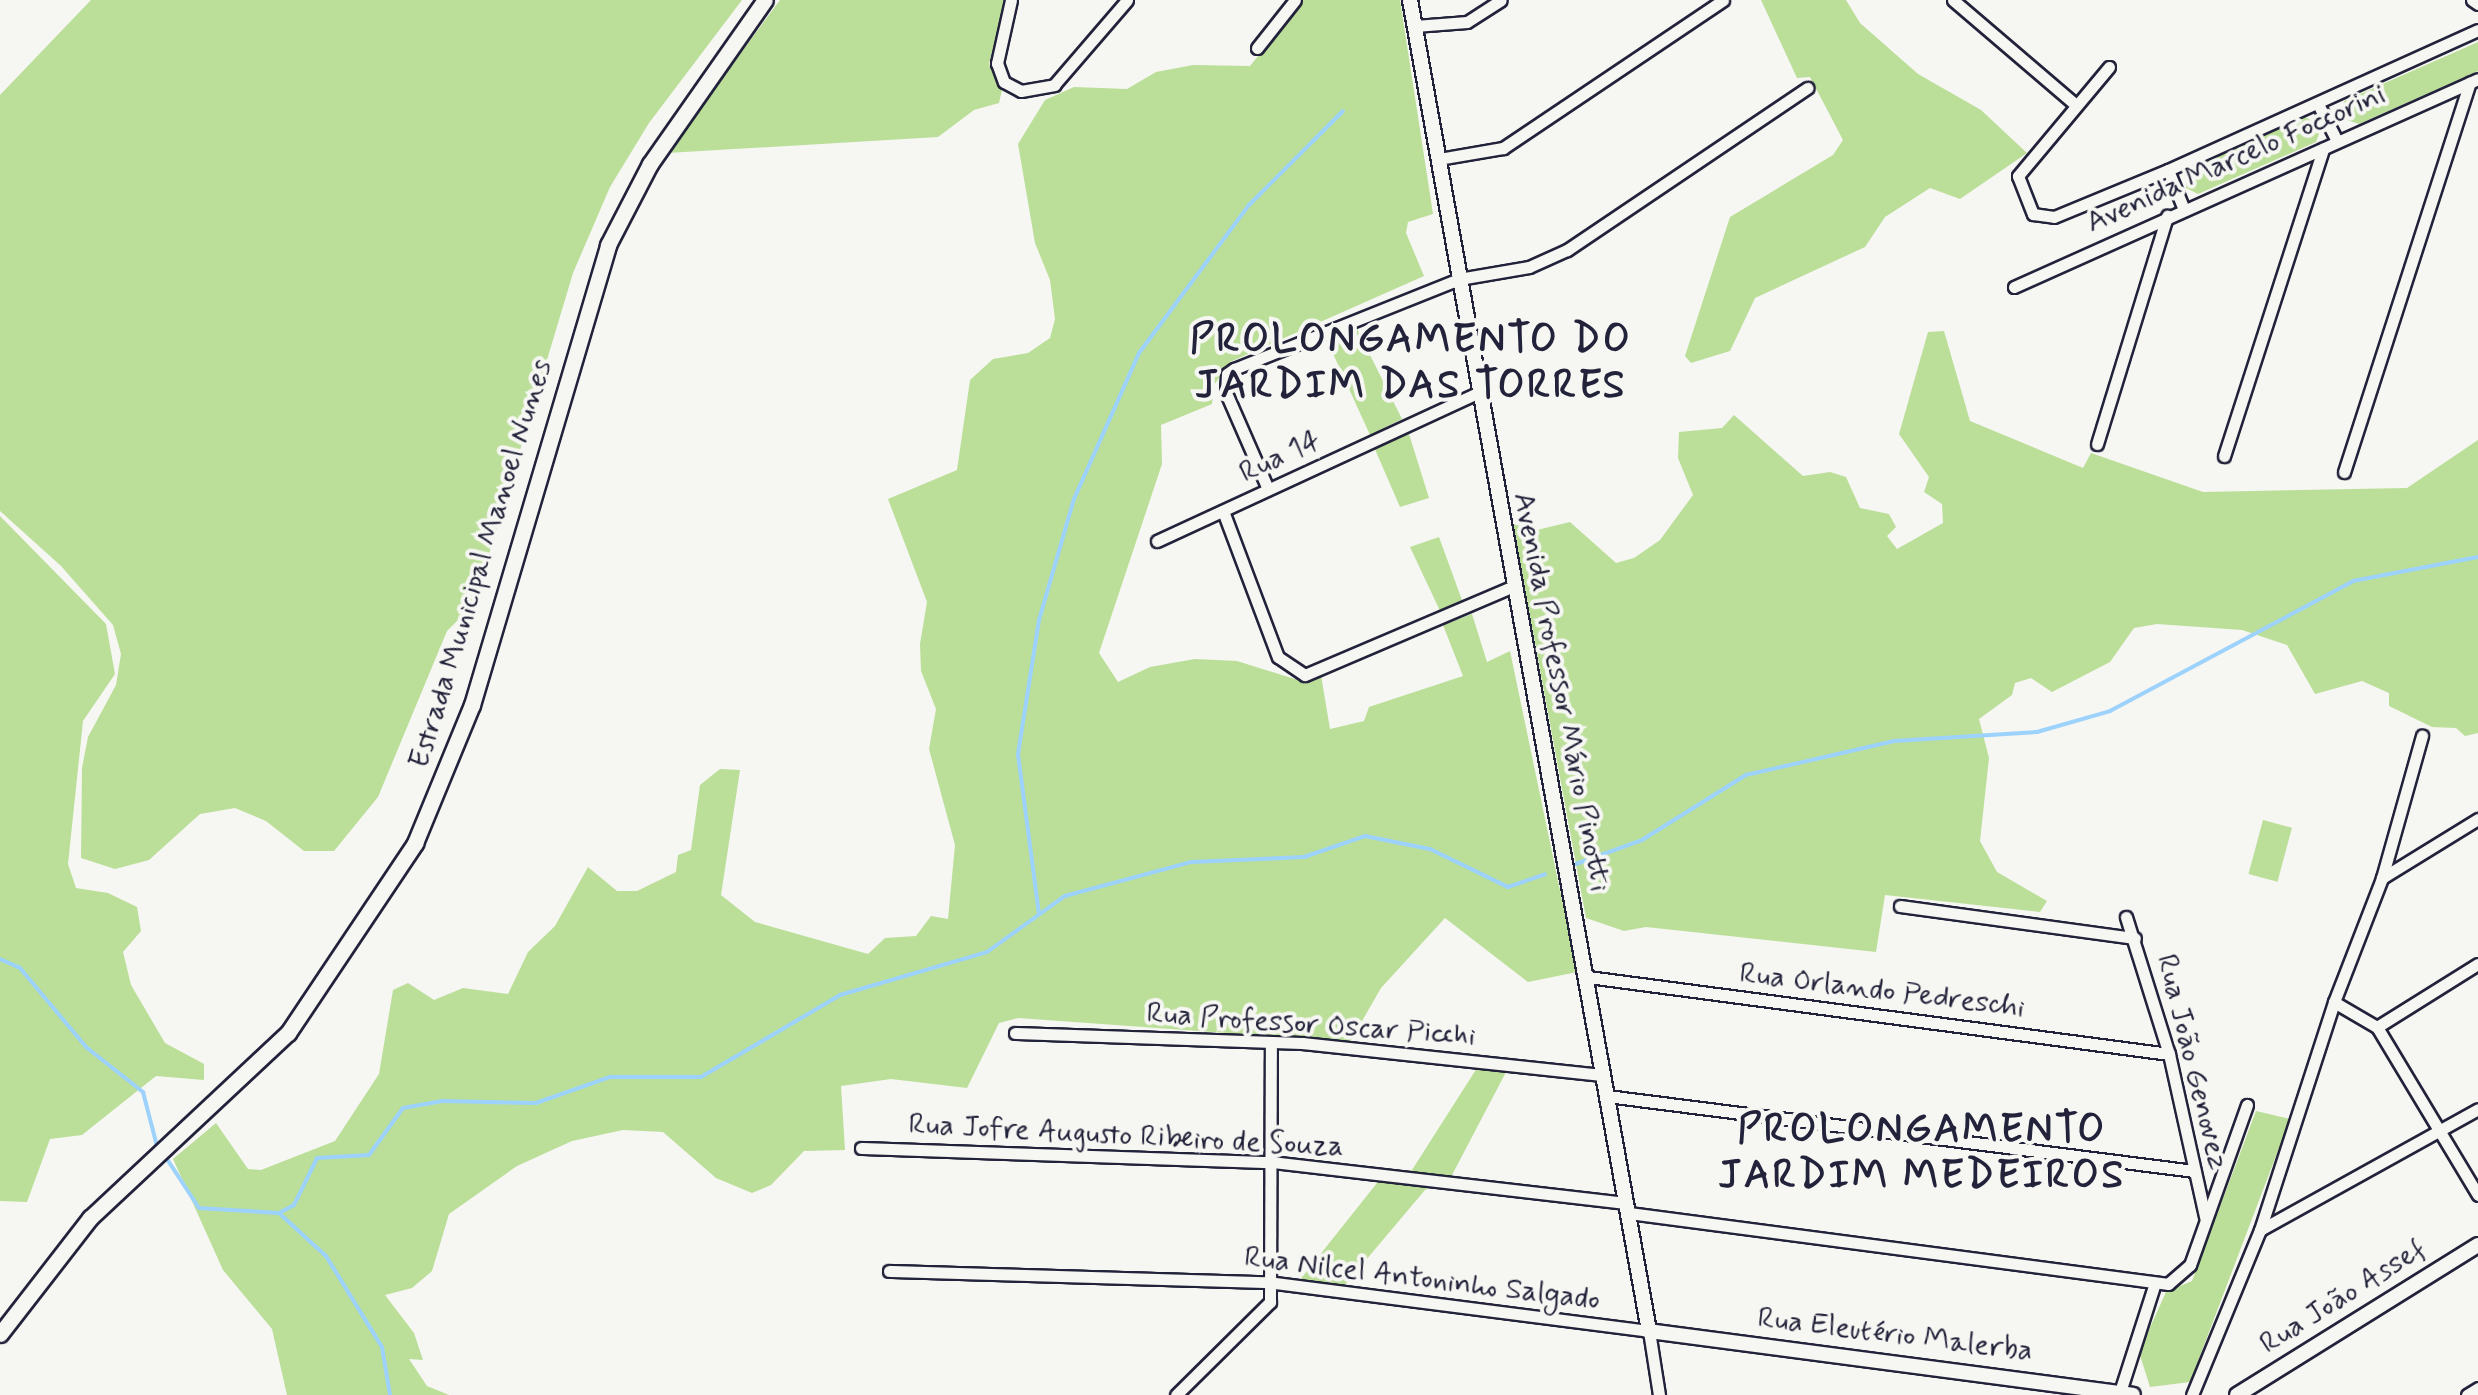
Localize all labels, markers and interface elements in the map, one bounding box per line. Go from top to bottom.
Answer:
street label: Avenida Marcelo Foccorini [2081,77,2391,241]
district label: PROLONGAMENTO DO JARDIM DAS TORRES [1189,316,1633,410]
street label: Estrada Municipal Manoel Nunes [405,365,557,763]
street label: Rua 14 [1234,423,1326,491]
street label: Avenida Professor Mário Pinotti [1505,491,1617,893]
street label: Rua João Genovez [2148,949,2236,1175]
street label: Rua Orlando Pedreschi [1737,956,2027,1026]
street label: Rua Professor Oscar Picchi [1144,995,1478,1055]
district label: PROLONGAMENTO JARDIM MEDEIROS [1717,1106,2127,1200]
street label: Rua Jofre Augusto Ribeiro de Souza [908,1107,1344,1165]
street label: Rua João Assef [2253,1231,2433,1363]
street label: Rua Nilcel Antoninho Salgado [1241,1239,1603,1319]
street label: Rua Eleutério Malerba [1752,1300,2038,1370]

